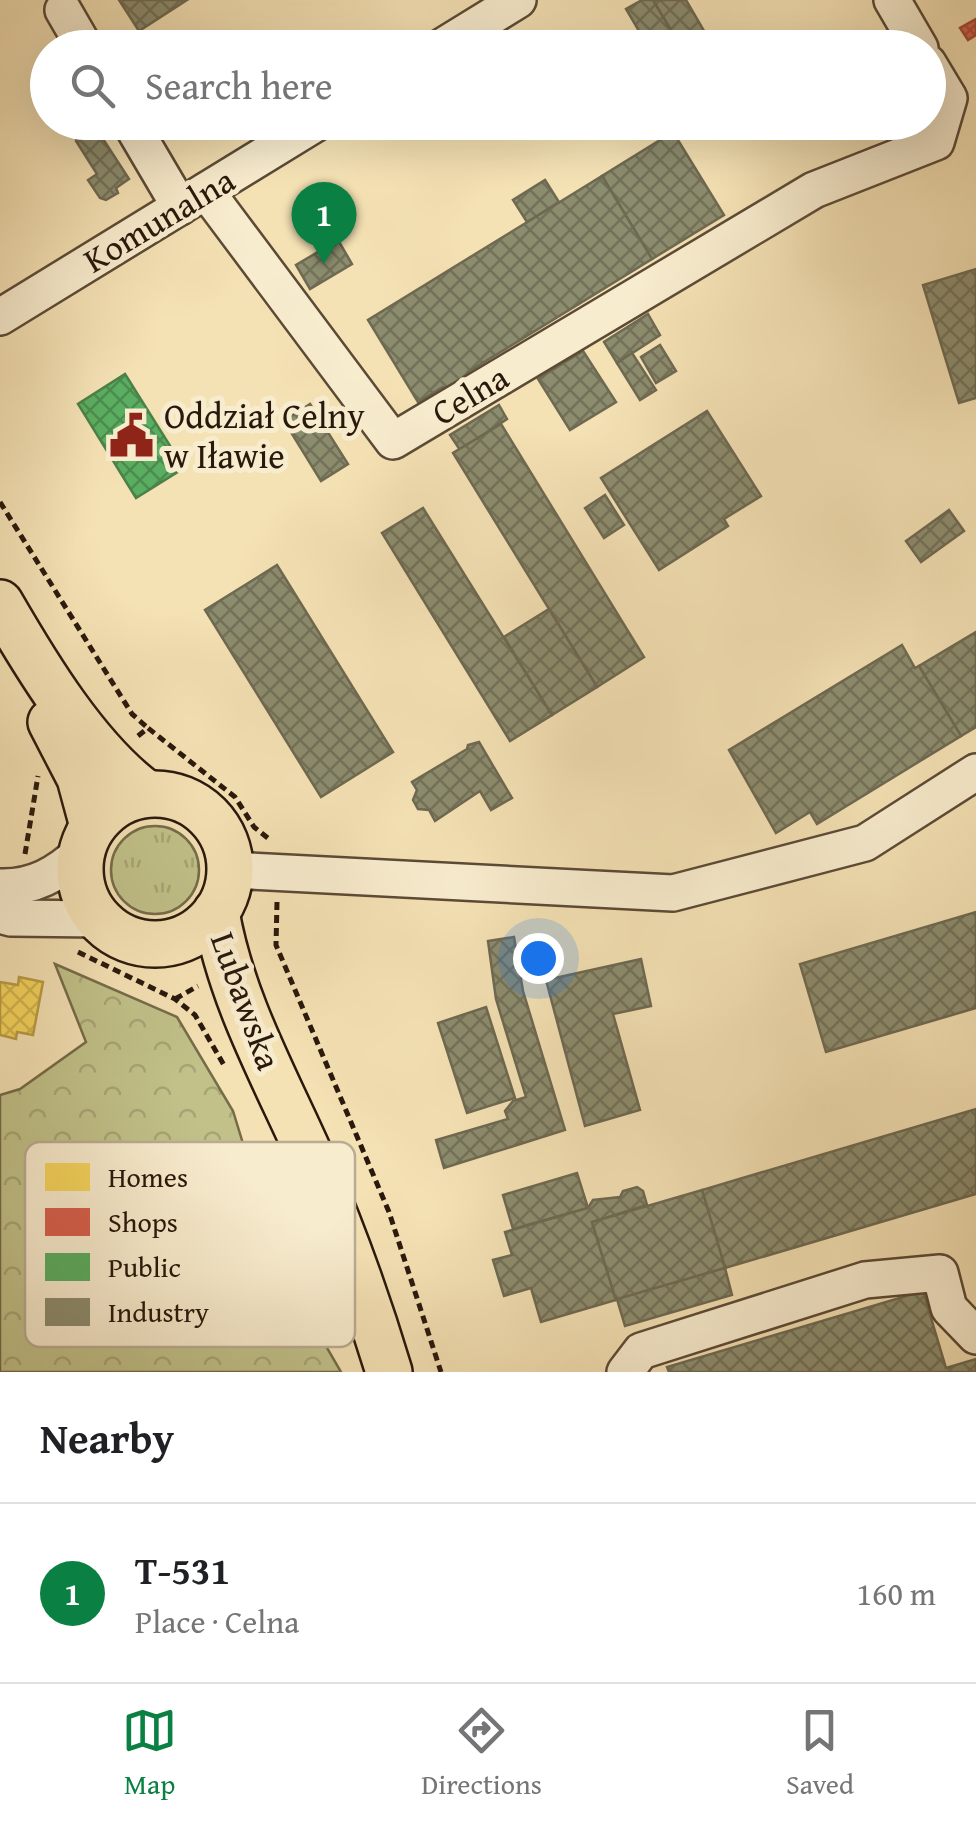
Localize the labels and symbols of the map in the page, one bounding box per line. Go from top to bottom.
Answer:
street label: Komunalna [73,154,244,285]
pin: 1 [292,182,356,264]
street label: Celna [422,351,518,437]
place label: Oddział Celny w Iławie [164,390,365,481]
public building icon: Oddział Celny w Iławie [107,412,155,460]
street label: Lubawska [198,925,295,1077]
your location [513,933,564,984]
legend [25,1142,355,1347]
text: Homes [108,1156,188,1197]
text: Shops [108,1201,178,1242]
text: Public [108,1246,181,1287]
text: Industry [108,1291,209,1332]

